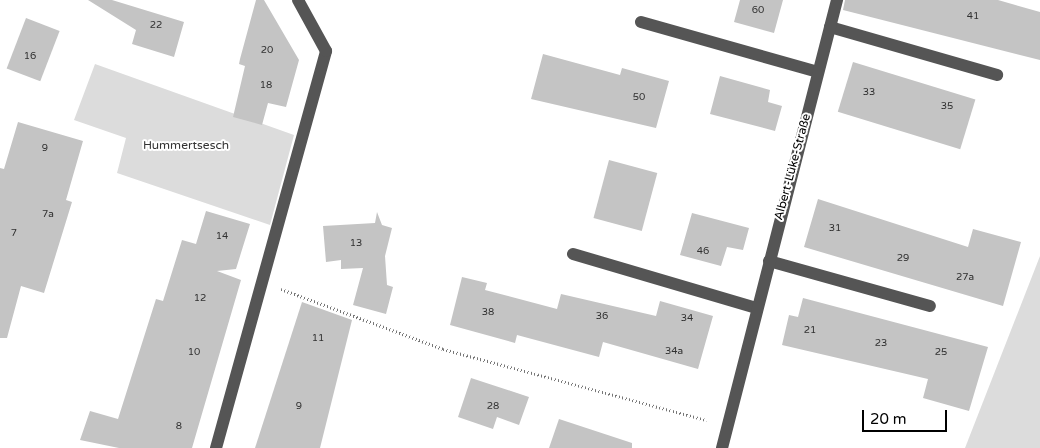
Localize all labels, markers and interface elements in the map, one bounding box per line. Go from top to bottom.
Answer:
house number: 60 [752,5,764,17]
house number: 41 [967,11,979,23]
house number: 22 [150,20,162,32]
house number: 20 [261,45,273,57]
house number: 16 [24,51,36,63]
house number: 18 [260,80,272,92]
house number: 33 [863,87,875,99]
house number: 50 [633,92,645,104]
house number: 35 [941,101,953,113]
street label: Albert-Lüke-Straße [772,112,814,222]
park label: Hummertsesch [143,139,229,153]
house number: 9 [42,143,48,155]
house number: 7a [42,209,54,221]
house number: 31 [829,223,841,235]
house number: 7 [11,228,17,240]
house number: 14 [216,231,228,243]
house number: 13 [350,238,362,250]
house number: 46 [697,246,709,258]
house number: 29 [897,253,909,265]
house number: 27a [956,272,974,284]
house number: 12 [194,293,206,305]
house number: 38 [482,307,494,319]
house number: 36 [596,311,608,323]
house number: 34 [681,313,693,325]
house number: 21 [804,325,816,337]
house number: 11 [312,333,324,345]
house number: 23 [875,338,887,350]
house number: 34a [665,346,683,358]
house number: 10 [188,347,200,359]
house number: 25 [935,347,947,359]
scale bar [865,400,950,432]
house number: 9 [296,401,302,413]
house number: 28 [487,401,499,413]
text: 20 m [870,410,907,428]
house number: 8 [176,421,182,433]

